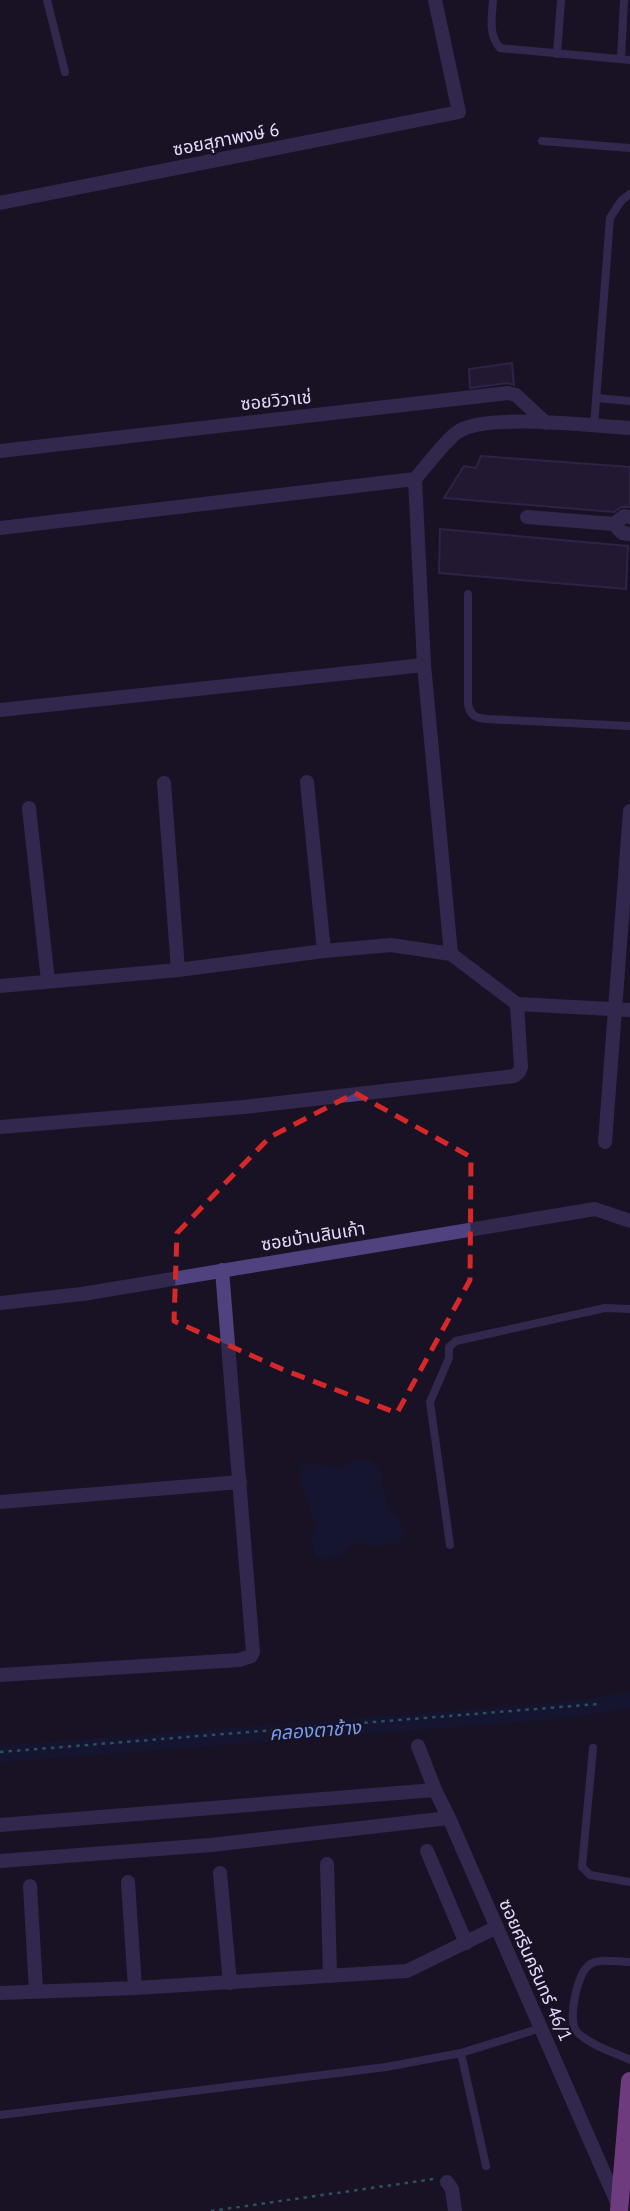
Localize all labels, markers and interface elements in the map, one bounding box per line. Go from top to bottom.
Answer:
street label: ซอยสุภาพงษ์ 6 [171,117,281,161]
street label: ซอยวิวาเช่ [239,385,313,415]
street label: ซอยบ้านสินเก้า [259,1216,367,1256]
water label: คลองตาช้าง [268,1715,362,1745]
street label: ซอยศรีนครินทร์ 46/1 [494,1895,578,2045]

